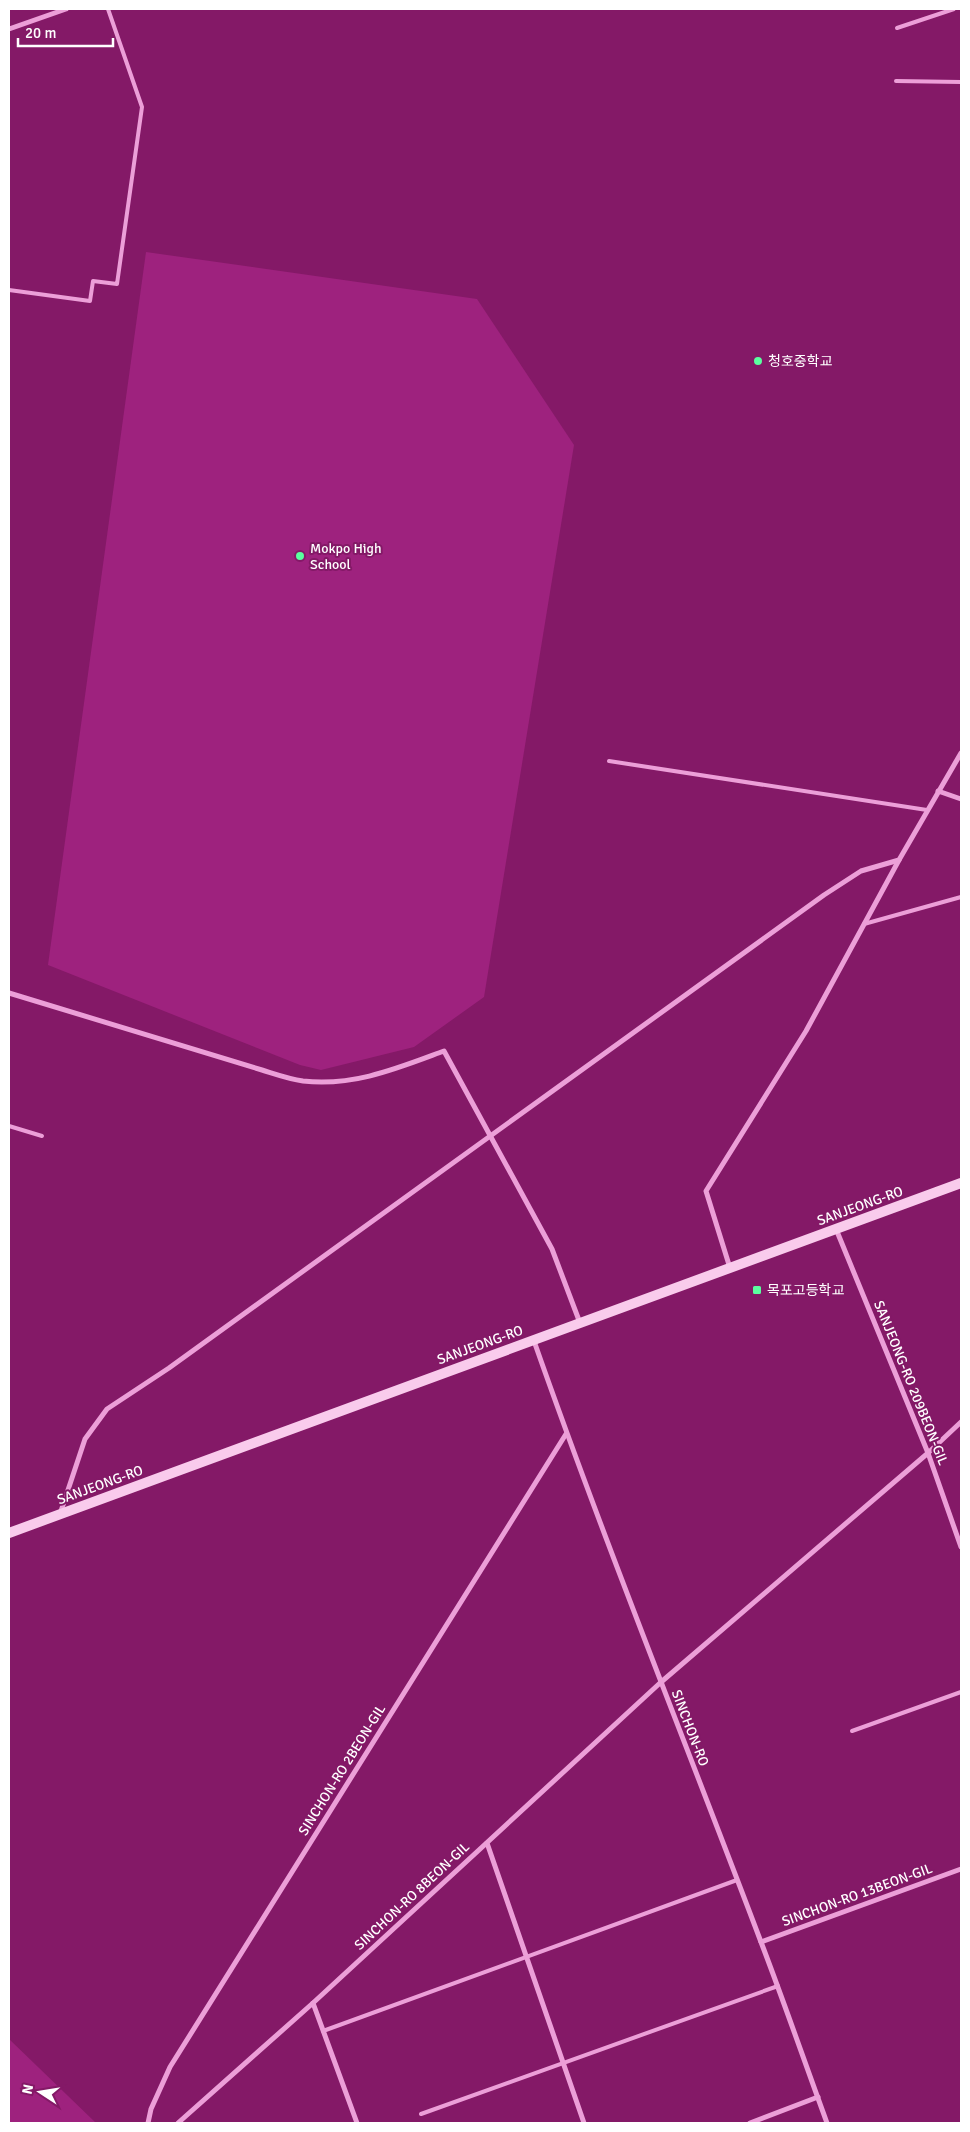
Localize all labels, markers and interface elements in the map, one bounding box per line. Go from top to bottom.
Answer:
scale bar [18,15,112,47]
text: 20 m [25,24,56,42]
place label: 청호중학교 [768,353,833,370]
marker: 청호중학교 [752,355,764,367]
place label: Mokpo High School [310,540,382,573]
marker: Mokpo High School [294,550,306,562]
street label: SANJEONG-RO [815,1183,905,1229]
place label: 목포고등학교 [767,1282,844,1299]
marker: 목포고등학교 [751,1284,763,1296]
street label: SANJEONG-RO 209BEON-GIL [870,1298,952,1468]
street label: SANJEONG-RO [435,1322,525,1368]
street label: SANJEONG-RO [55,1462,145,1508]
street label: SINCHON-RO [668,1687,712,1769]
street label: SINCHON-RO 2BEON-GIL [295,1701,389,1839]
street label: SINCHON-RO 8BEON-GIL [351,1838,473,1954]
street label: SINCHON-RO 13BEON-GIL [780,1860,934,1930]
north arrow [15,2067,65,2117]
text: N [18,2083,37,2096]

